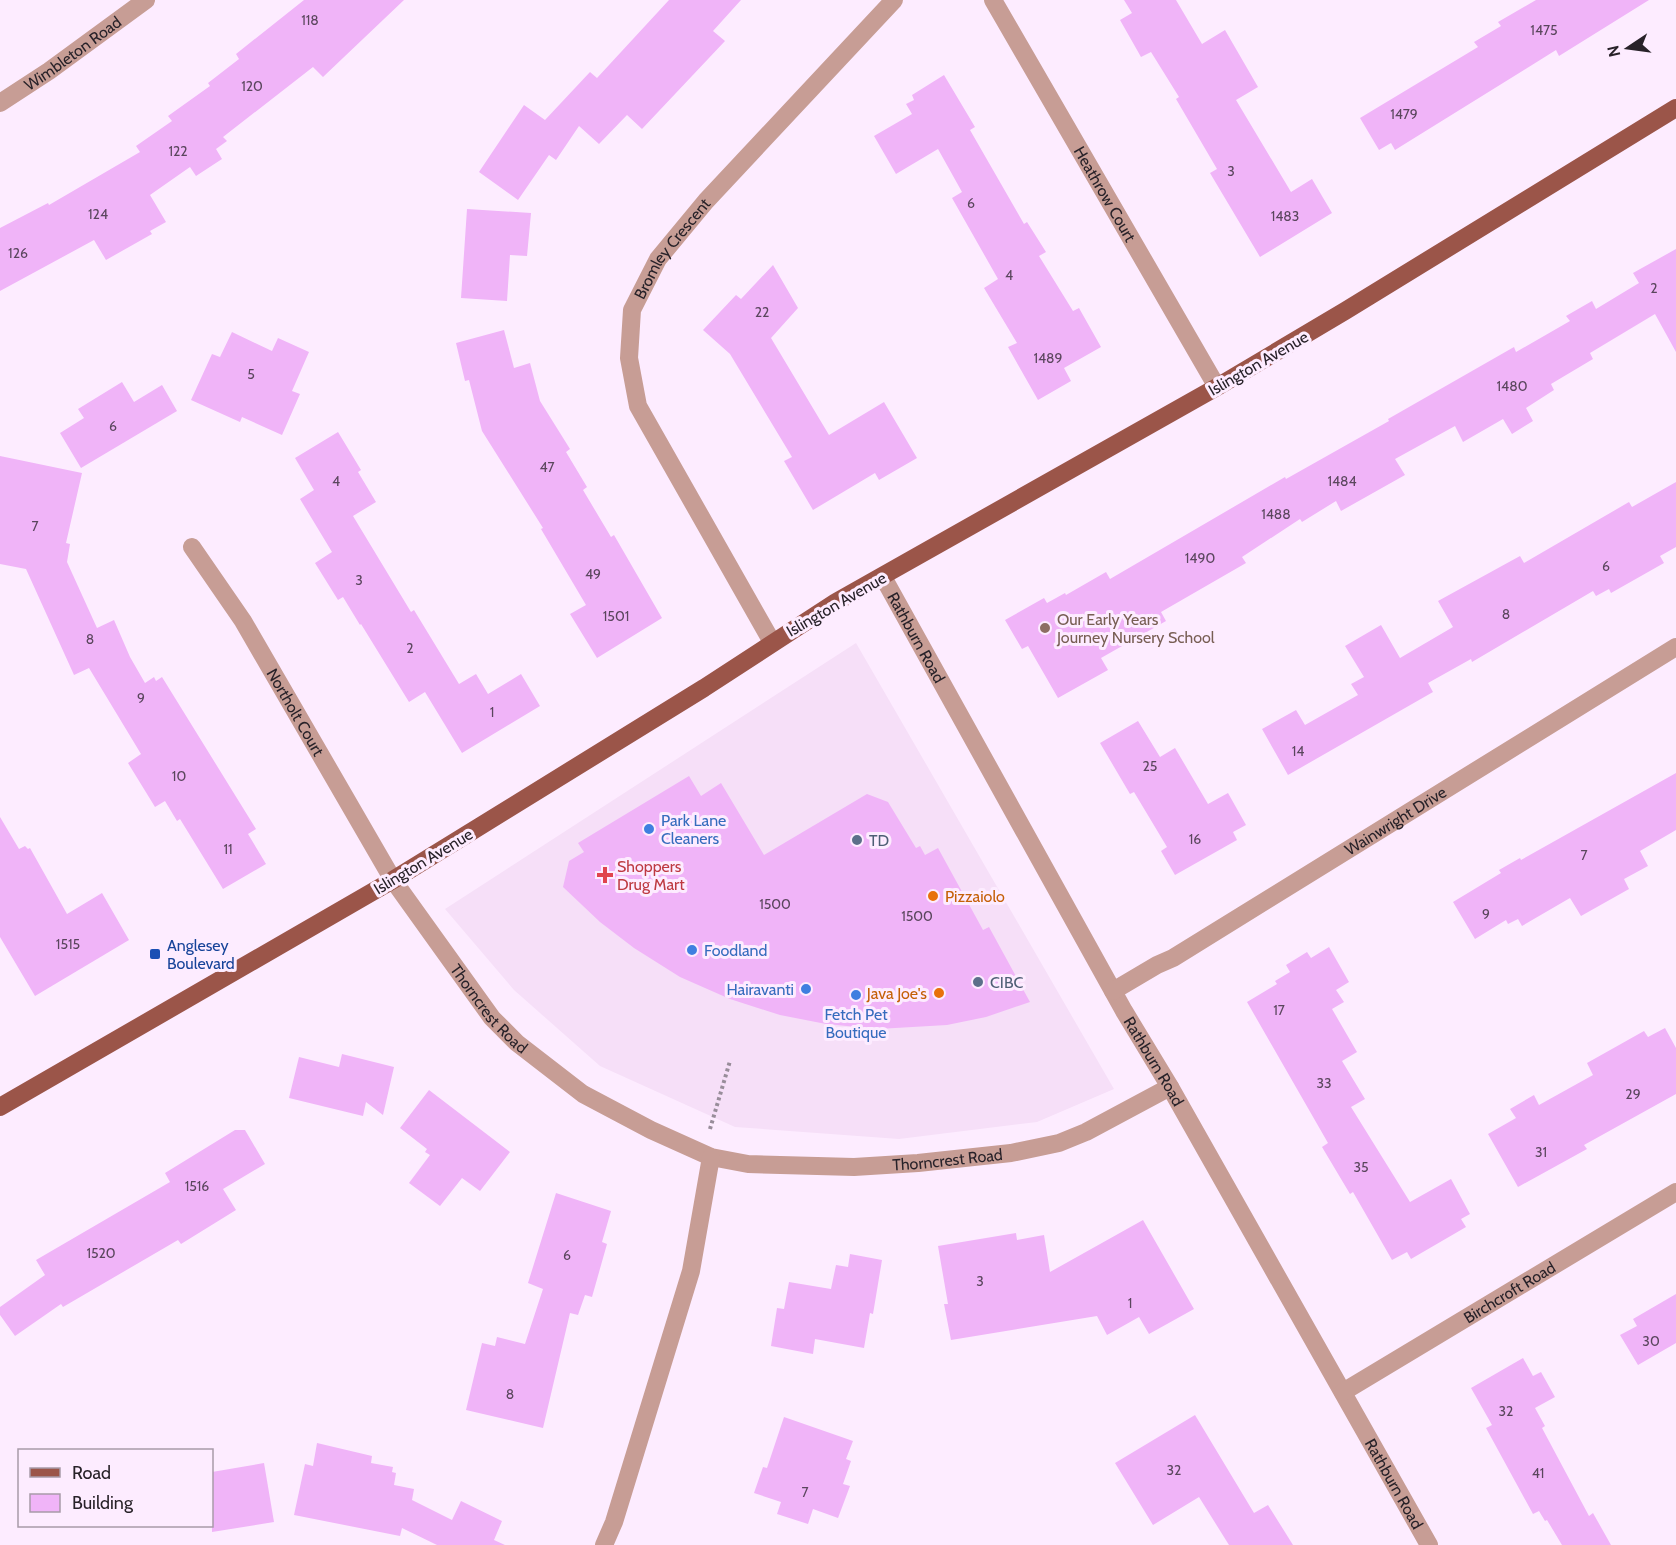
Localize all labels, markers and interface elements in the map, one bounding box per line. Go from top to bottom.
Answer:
house number: 118 [301,11,319,29]
street label: Wimbleton Road [21,12,125,95]
north arrow [1598,18,1658,78]
house number: 1475 [1530,21,1558,39]
text: N [1603,44,1624,59]
house number: 120 [241,77,263,95]
house number: 1479 [1390,105,1418,123]
house number: 122 [168,142,188,160]
street label: Heathrow Court [1070,143,1140,246]
house number: 3 [1227,162,1235,180]
street label: Bromley Crescent [630,194,715,302]
house number: 6 [967,194,975,212]
house number: 124 [88,205,108,223]
house number: 1483 [1271,207,1299,225]
house number: 126 [8,244,28,262]
house number: 4 [1005,266,1013,284]
house number: 2 [1650,279,1658,297]
house number: 22 [755,303,769,321]
street label: Islington Avenue [1205,327,1312,400]
house number: 1489 [1033,349,1063,367]
house number: 5 [247,365,255,383]
house number: 1480 [1497,377,1528,395]
house number: 6 [109,417,117,435]
house number: 47 [539,458,555,476]
house number: 4 [332,472,340,490]
house number: 1484 [1327,472,1357,490]
house number: 1488 [1261,505,1291,523]
house number: 7 [31,517,39,535]
house number: 1490 [1185,549,1215,567]
house number: 6 [1602,557,1610,575]
house number: 49 [585,565,601,583]
street label: Islington Avenue [783,568,890,641]
house number: 3 [355,571,363,589]
street label: Rathburn Road [883,589,949,686]
house number: 8 [1502,605,1510,623]
house number: 1501 [603,607,629,625]
place label: Our Early Years Journey Nursery School [1056,610,1215,647]
marker: Our Early Years Journey Nursery School [1038,621,1052,635]
house number: 8 [86,630,94,648]
house number: 2 [406,639,414,657]
street label: Northolt Court [263,665,328,760]
house number: 9 [137,689,145,707]
house number: 1 [490,703,494,721]
house number: 14 [1292,742,1304,760]
house number: 25 [1143,757,1157,775]
house number: 10 [172,767,186,785]
street label: Wainwright Drive [1341,782,1450,860]
place label: Park Lane Cleaners [661,811,726,848]
marker: Park Lane Cleaners [642,822,656,836]
street label: Islington Avenue [370,824,476,898]
house number: 16 [1189,830,1201,848]
place label: TD [869,831,889,850]
marker: TD [850,833,864,847]
house number: 11 [223,840,233,858]
house number: 7 [1580,846,1588,864]
place label: Shoppers Drug Mart [617,857,685,894]
marker: Shoppers Drug Mart [598,868,612,882]
place label: Pizzaiolo [945,887,1005,906]
marker: Pizzaiolo [926,889,940,903]
house number: 1500 [759,895,791,913]
house number: 9 [1482,905,1490,923]
house number: 1500 [901,907,933,925]
house number: 1515 [56,935,80,953]
place label: Anglesey Boulevard [167,936,235,973]
place label: Foodland [704,941,767,960]
marker: Foodland [685,943,699,957]
marker: Anglesey Boulevard [148,947,162,961]
street label: Thorncrest Road [446,960,531,1058]
place label: CIBC [990,973,1023,992]
marker: CIBC [971,975,985,989]
place label: Hairavanti [726,980,794,999]
marker: Hairavanti [799,982,813,996]
place label: Java Joe's [866,984,927,1003]
marker: Java Joe's [932,986,946,1000]
marker: Fetch Pet Boutique [849,988,863,1002]
house number: 17 [1273,1001,1285,1019]
place label: Fetch Pet Boutique [824,1005,888,1042]
street label: Rathburn Road [1120,1013,1188,1109]
house number: 33 [1316,1074,1332,1092]
house number: 29 [1625,1085,1641,1103]
house number: 31 [1535,1143,1547,1161]
street label: Thorncrest Road [892,1145,1004,1175]
house number: 35 [1353,1158,1369,1176]
house number: 1516 [185,1177,209,1195]
house number: 1520 [86,1244,116,1262]
house number: 6 [563,1246,571,1264]
street label: Birchcroft Road [1460,1258,1559,1327]
house number: 3 [976,1272,984,1290]
house number: 1 [1128,1294,1132,1312]
house number: 30 [1642,1332,1660,1350]
house number: 8 [506,1385,514,1403]
house number: 32 [1499,1402,1513,1420]
street label: Rathburn Road [1361,1435,1427,1533]
legend [18,1449,213,1527]
house number: 32 [1167,1461,1181,1479]
text: Road [72,1462,111,1484]
house number: 41 [1532,1464,1544,1482]
house number: 7 [801,1483,809,1501]
text: Building [72,1492,134,1514]

